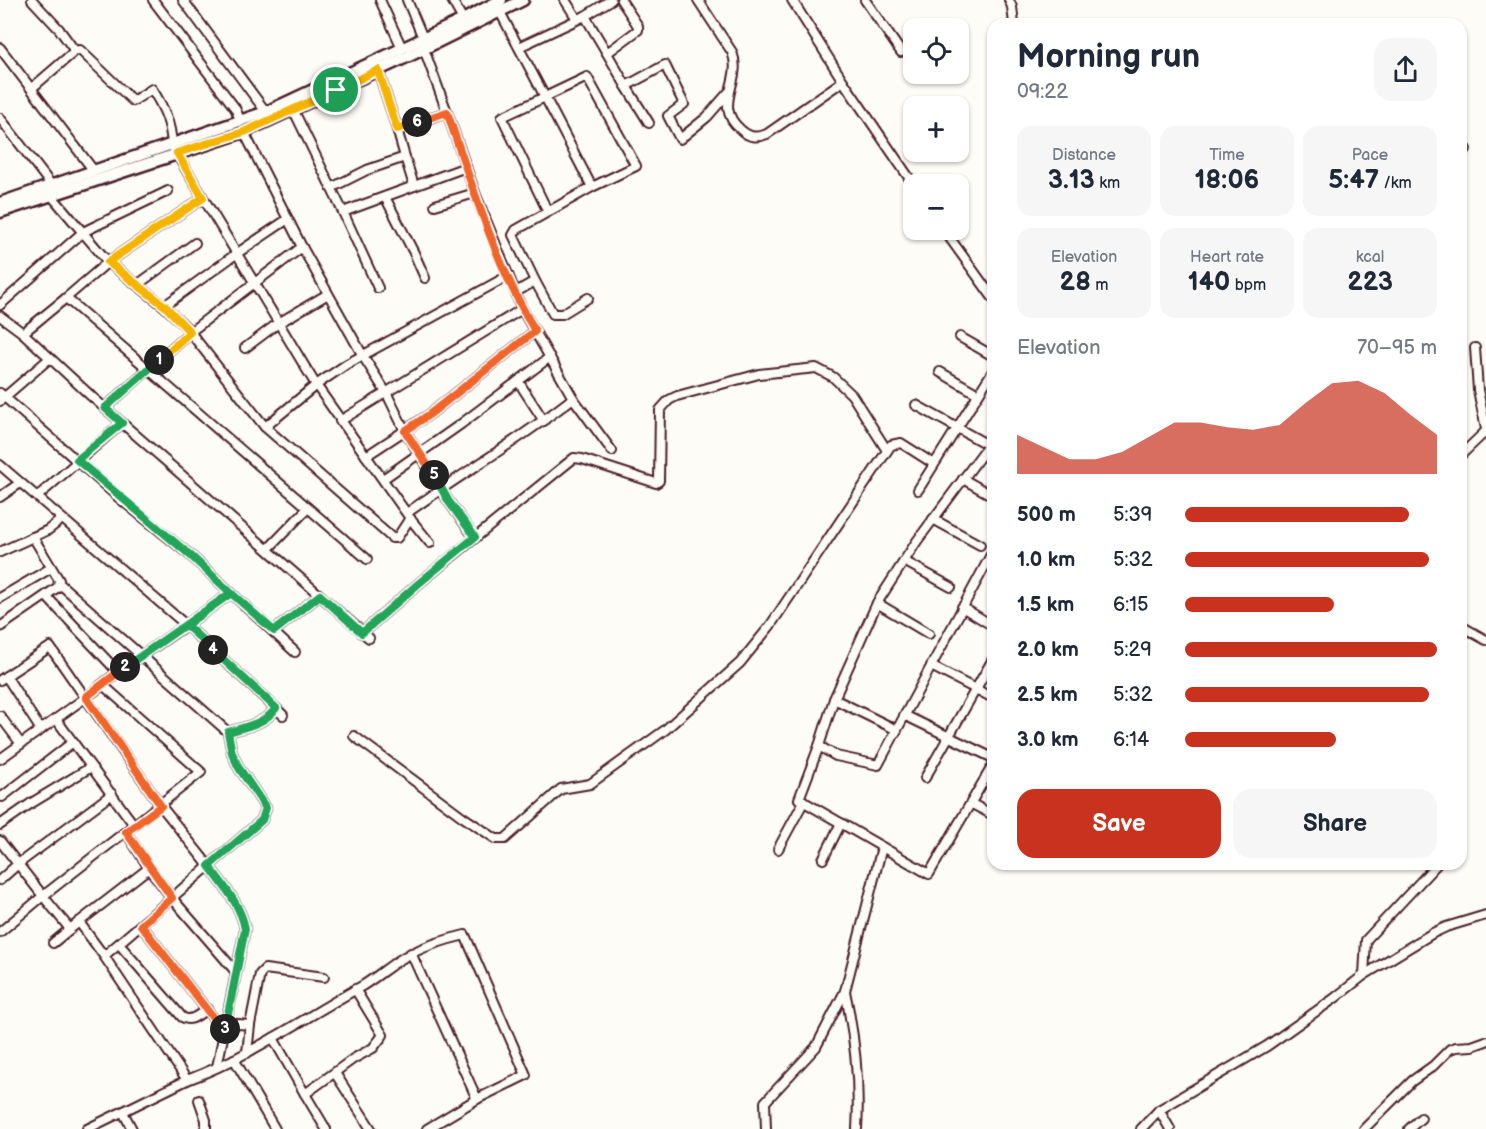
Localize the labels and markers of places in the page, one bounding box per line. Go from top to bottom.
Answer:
pin [310,64,361,115]
pin: 6 [402,107,432,137]
pin: 1 [144,345,174,375]
pin: 5 [419,460,449,490]
pin: 4 [198,635,228,665]
pin: 2 [110,652,140,682]
pin: 3 [210,1014,240,1044]

